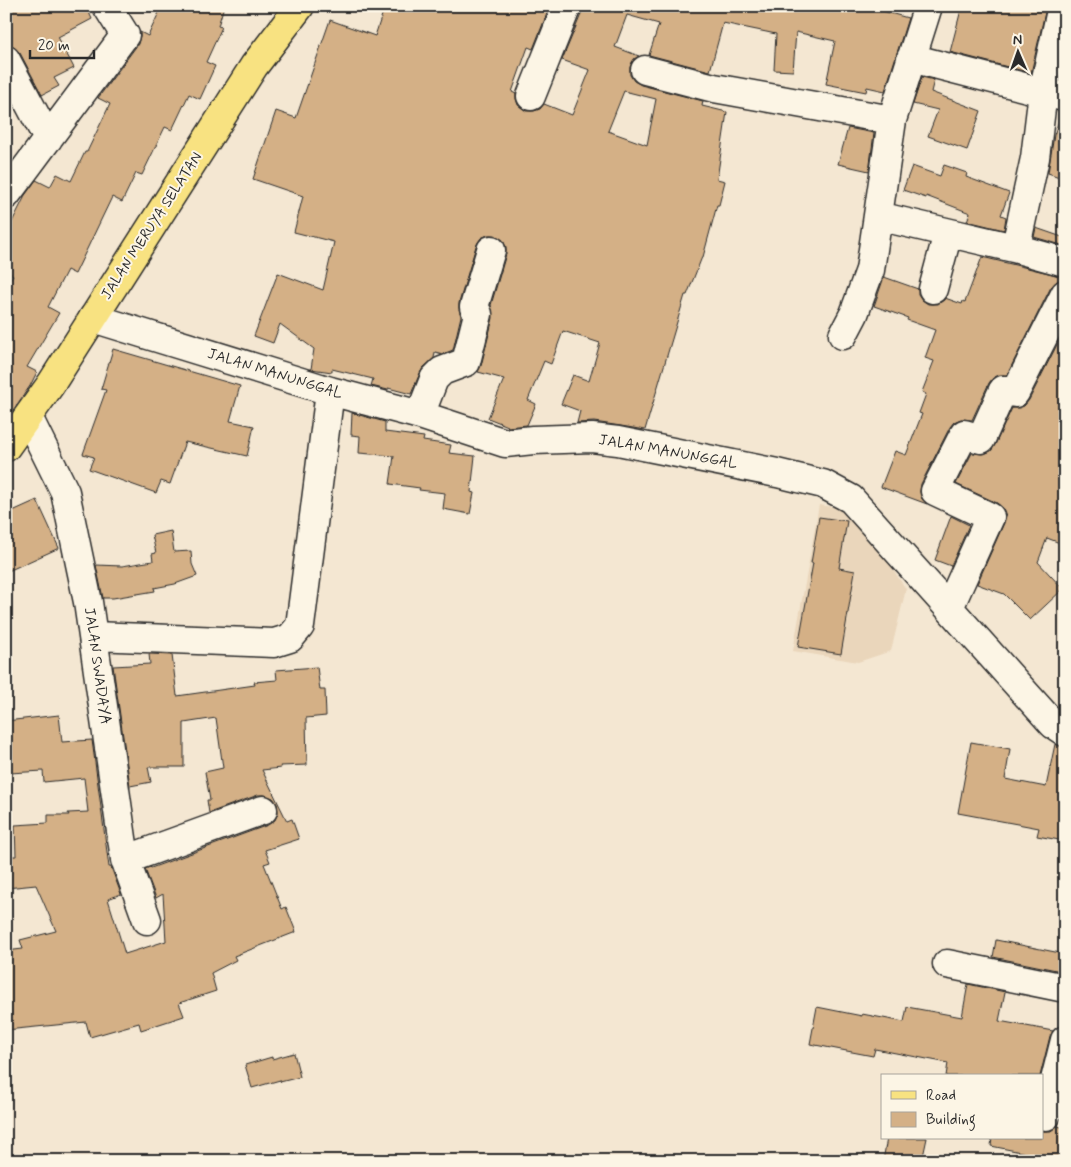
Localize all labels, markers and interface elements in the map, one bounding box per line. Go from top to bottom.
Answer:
scale bar [30,28,94,60]
north arrow [994,28,1044,78]
text: N [1013,31,1023,49]
text: 20 m [38,36,70,56]
street label: JALAN MERUYA SELATAN [97,148,207,304]
street label: JALAN MANUNGGAL [205,344,345,404]
street label: JALAN MANUNGGAL [597,430,739,474]
street label: JALAN SWADAYA [79,606,115,726]
legend [881,1074,1044,1140]
text: Road [926,1086,956,1106]
text: Building [926,1110,976,1131]

